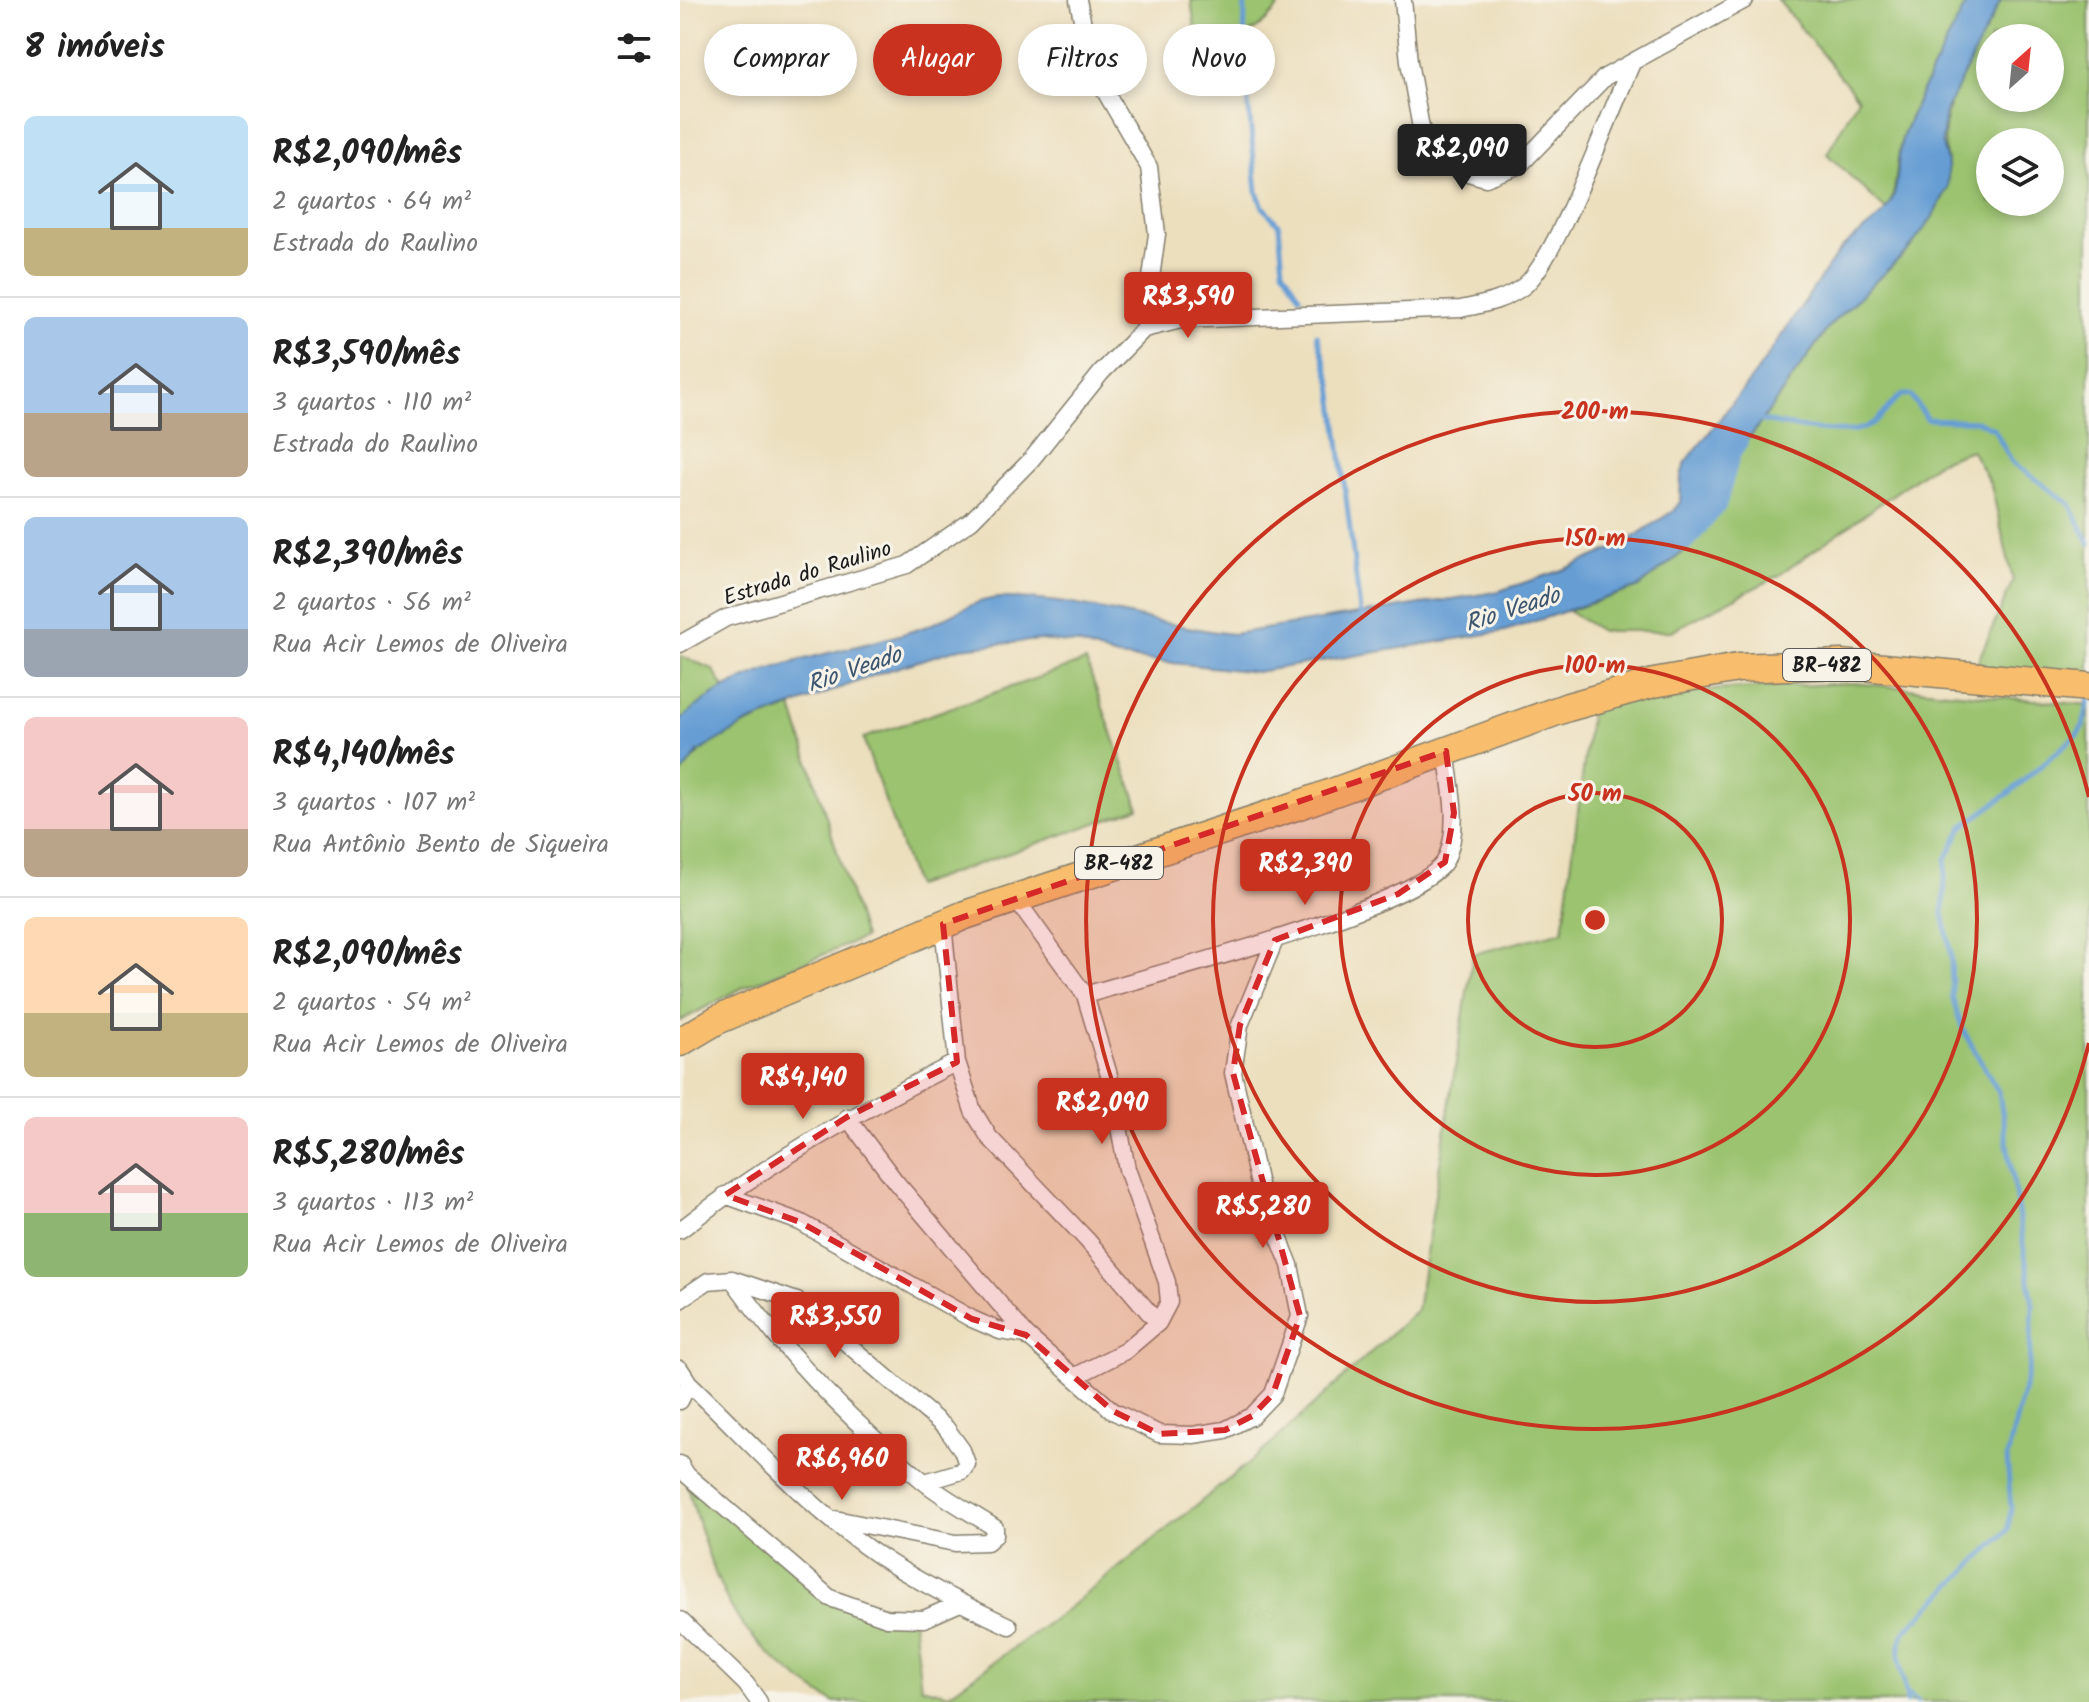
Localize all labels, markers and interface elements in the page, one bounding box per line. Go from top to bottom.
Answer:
text: 8 imóveis [24,21,165,75]
chip: Comprar [704,24,857,96]
chip: Alugar [873,24,1002,96]
chip: Filtros [1018,24,1147,96]
chip: Novo [1163,24,1275,96]
north arrow [1976,24,2064,112]
map controls [1976,24,2064,216]
icon: filters [612,26,656,70]
pin: R$2,090 [1388,124,1536,192]
text: R$2,090/mês [272,127,462,181]
button: layers [1976,128,2064,216]
text: R$2,090 [1416,129,1508,171]
icon: home [88,148,184,244]
text: 2 quartos · 64 m² [272,181,471,223]
text: Estrada do Raulino [272,223,478,265]
pin: R$3,590 [1114,272,1262,340]
text: R$3,590 [1142,277,1234,319]
text: R$3,590/mês [272,328,461,382]
icon: home [88,349,184,445]
text: 3 quartos · 110 m² [272,382,471,424]
text: 200 m [1561,393,1629,432]
text: Estrada do Raulino [272,424,478,466]
text: 150 m [1565,520,1625,559]
text: R$2,390/mês [272,528,463,582]
street label: Estrada do Raulino [719,532,896,617]
icon: home [88,549,184,645]
water label: Rio Veado [1460,576,1567,644]
text: 2 quartos · 56 m² [272,582,471,624]
text: Rua Acir Lemos de Oliveira [272,624,568,666]
water label: Rio Veado [802,635,909,705]
text: 100 m [1565,647,1625,686]
road number: BR-482 [1783,649,1871,681]
text: R$4,140/mês [272,728,455,782]
icon: home [88,749,184,845]
text: 50 m [1567,775,1622,814]
text: 3 quartos · 107 m² [272,782,475,824]
text: Rua Antônio Bento de Siqueira [272,824,609,866]
pin: R$2,390 [1231,839,1379,907]
text: R$2,390 [1258,844,1352,886]
road number: BR-482 [1075,847,1163,879]
centre of rings [1581,906,1609,934]
text: R$2,090/mês [272,928,462,982]
icon: home [88,949,184,1045]
text: 2 quartos · 54 m² [272,982,471,1024]
text: Rua Acir Lemos de Oliveira [272,1024,568,1066]
pin: R$4,140 [729,1053,877,1121]
text: R$4,140 [759,1058,847,1100]
pin: R$2,090 [1028,1078,1176,1146]
text: R$2,090 [1056,1083,1148,1125]
text: R$5,280/mês [272,1128,465,1182]
icon: home [88,1149,184,1245]
text: 3 quartos · 113 m² [272,1182,473,1224]
pin: R$5,280 [1189,1182,1337,1250]
text: R$5,280 [1216,1187,1310,1229]
text: Rua Acir Lemos de Oliveira [272,1224,568,1266]
pin: R$3,550 [761,1292,909,1360]
text: R$3,550 [789,1297,881,1339]
pin: R$6,960 [768,1434,916,1502]
text: R$6,960 [796,1439,888,1481]

